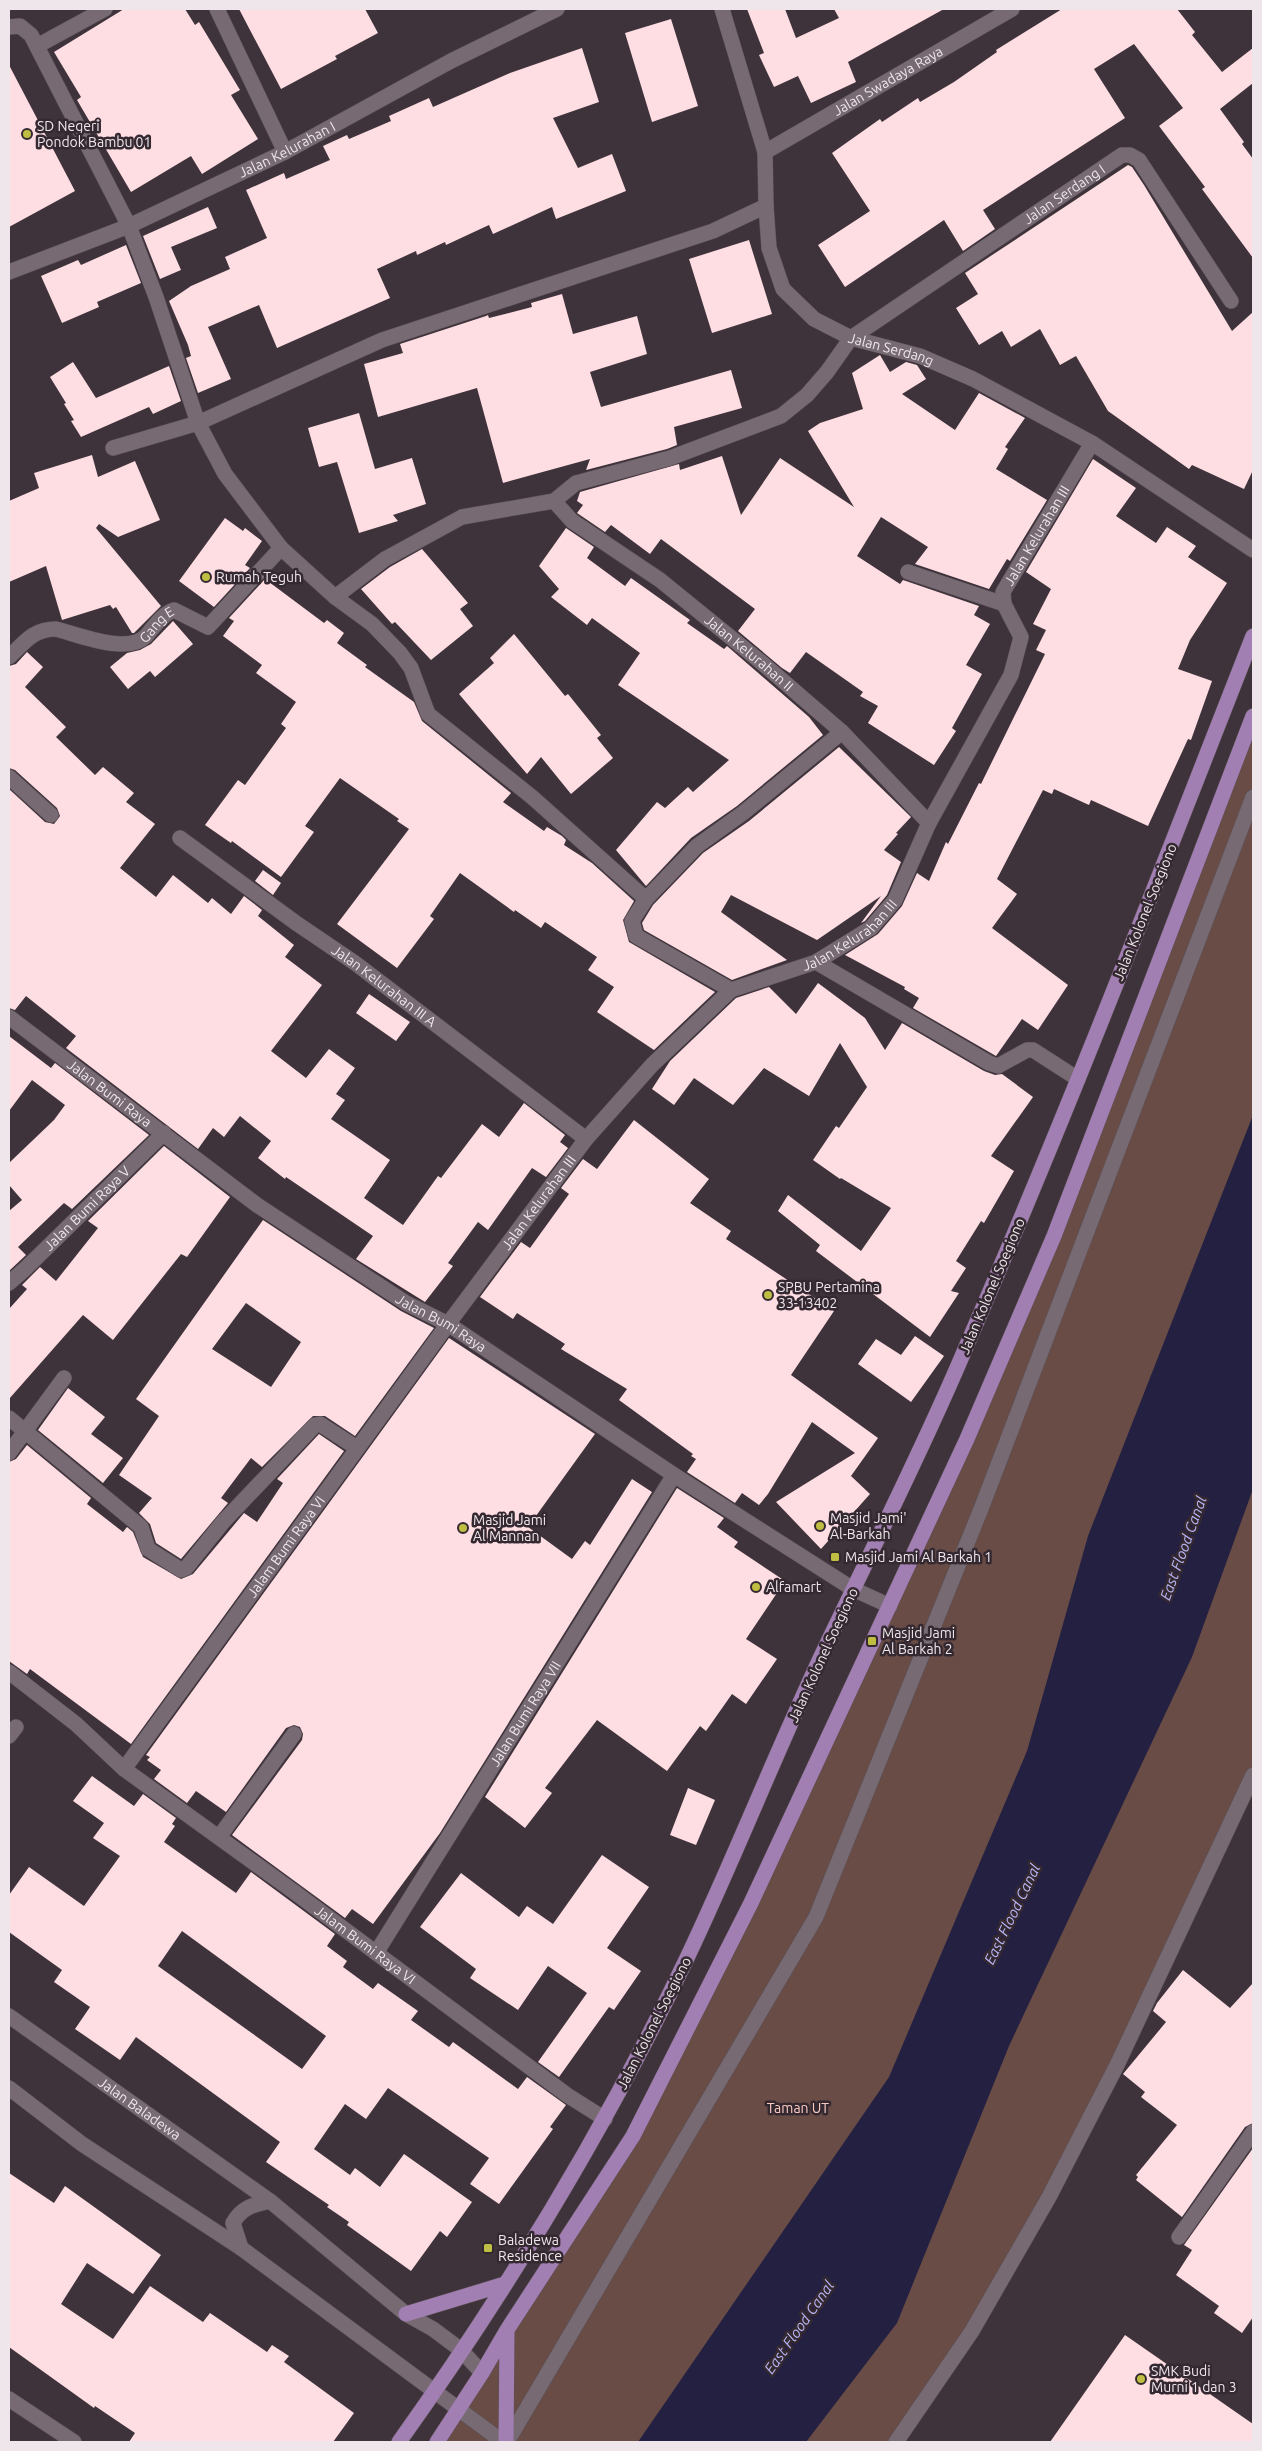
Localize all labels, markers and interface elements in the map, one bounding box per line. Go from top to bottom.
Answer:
street label: Jalan Swadaya Raya [830,43,946,119]
place label: SD Negeri Pondok Bambu 01 [37,118,151,150]
street label: Jalan Kelurahan I [236,118,338,181]
marker: SD Negeri Pondok Bambu 01 [21,128,33,140]
street label: Jalan Serdang I [1020,161,1108,227]
street label: Jalan Serdang [847,330,936,369]
street label: Jalan Kelurahan III [1001,483,1073,588]
place label: Rumah Teguh [216,569,302,585]
marker: Rumah Teguh [200,571,212,583]
street label: Gang E [136,603,177,646]
street label: Jalan Kelurahan II [702,612,797,694]
street label: Jalan Kolonel Soegiono [1110,841,1180,983]
street label: Jalan Kelurahan III [801,896,900,974]
street label: Jalan Kelurahan III A [329,942,439,1030]
street label: Jalan Bumi Raya [64,1056,155,1130]
street label: Jalan Kelurahan III [498,1152,579,1253]
street label: Jalan Bumi Raya V [41,1163,133,1254]
street label: Jalan Kolonel Soegiono [956,1216,1028,1356]
place label: SPBU Pertamina 33-13402 [778,1279,880,1311]
marker: SPBU Pertamina 33-13402 [762,1289,774,1301]
street label: Jalan Bumi Raya [393,1291,489,1355]
street label: Jalam Bumi Raya VI [244,1493,328,1600]
water label: East Flood Canal [1156,1493,1210,1602]
place label: Masjid Jami' Al-Barkah [830,1510,907,1542]
place label: Masjid Jami Al Mannan [473,1512,546,1544]
marker: Masjid Jami' Al-Barkah [814,1520,826,1532]
marker: Masjid Jami Al Mannan [457,1522,469,1534]
place label: Masjid Jami Al Barkah 1 [845,1549,992,1565]
marker: Masjid Jami Al Barkah 1 [829,1551,841,1563]
place label: Alfamart [766,1579,822,1595]
marker: Alfamart [750,1581,762,1593]
street label: Jalan Kolonel Soegiono [785,1585,861,1725]
place label: Masjid Jami Al Barkah 2 [882,1625,955,1657]
marker: Masjid Jami Al Barkah 2 [866,1635,878,1647]
street label: Jalan Bumi Raya VII [486,1658,564,1769]
water label: East Flood Canal [980,1860,1044,1967]
street label: Jalam Bumi Raya VI [312,1902,419,1987]
street label: Jalan Kolonel Soegiono [614,1954,694,2092]
street label: Jalan Baladewa [95,2074,184,2143]
park label: Taman UT [767,2100,829,2116]
place label: Baladewa Residence [498,2232,562,2264]
marker: Baladewa Residence [482,2242,494,2254]
water label: East Flood Canal [761,2277,838,2377]
place label: SMK Budi Murni 1 dan 3 [1151,2363,1237,2395]
marker: SMK Budi Murni 1 dan 3 [1135,2373,1147,2385]

